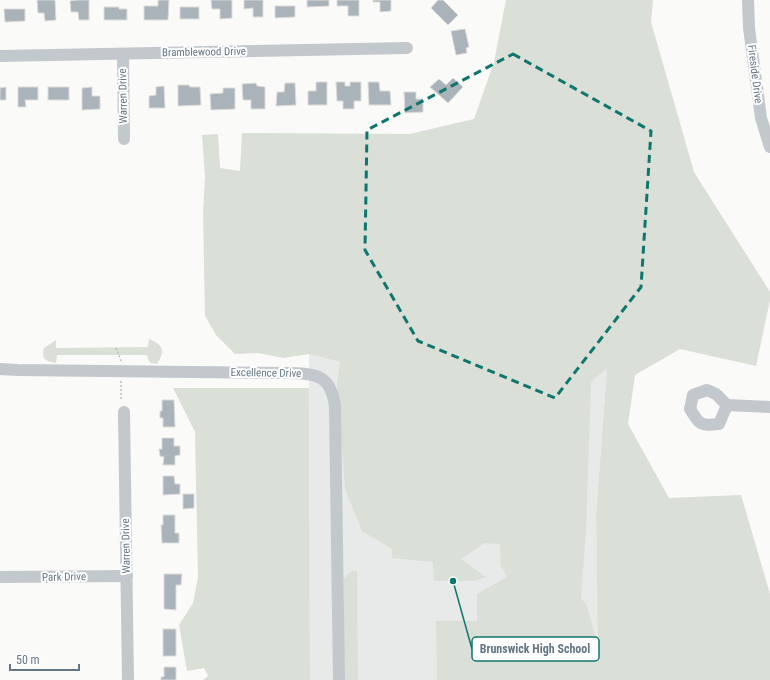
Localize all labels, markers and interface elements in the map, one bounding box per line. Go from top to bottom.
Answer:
street label: Fireside Drive [745,44,765,104]
street label: Bramblewood Drive [162,45,246,59]
street label: Warren Drive [116,68,130,124]
street label: Excellence Drive [231,366,301,380]
street label: Warren Drive [119,518,133,574]
street label: Park Drive [42,570,86,584]
callout: Brunswick High School [472,637,599,661]
text: Brunswick High School [480,642,590,656]
scale bar [10,646,79,672]
text: 50 m [16,653,40,667]

